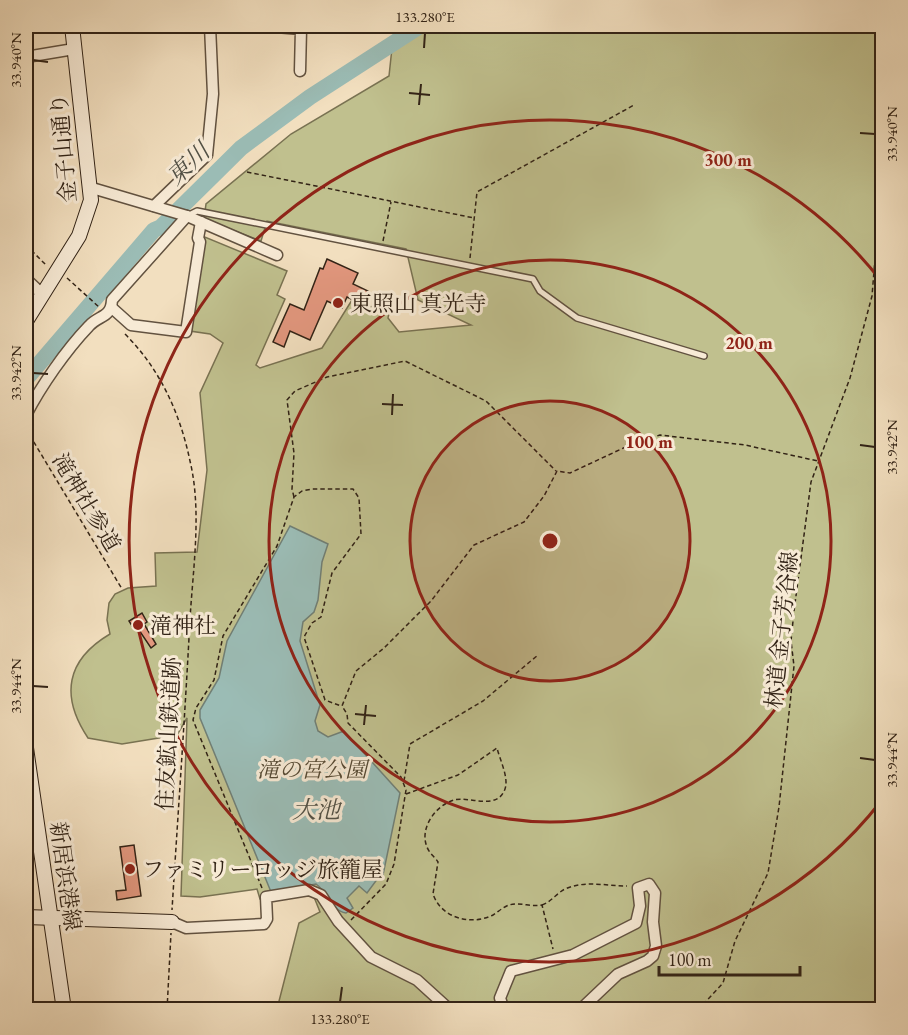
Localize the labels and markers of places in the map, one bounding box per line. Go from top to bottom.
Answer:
place label: 東照山 真光寺 [350,289,486,318]
marker: 東照山 真光寺 [331,296,345,310]
centre of rings [540,531,560,551]
place label: 滝神社 [150,611,216,640]
marker: 滝神社 [131,618,145,632]
place label: ファミリーロッジ旅籠屋 [142,855,383,884]
marker: ファミリーロッジ旅籠屋 [123,862,137,876]

